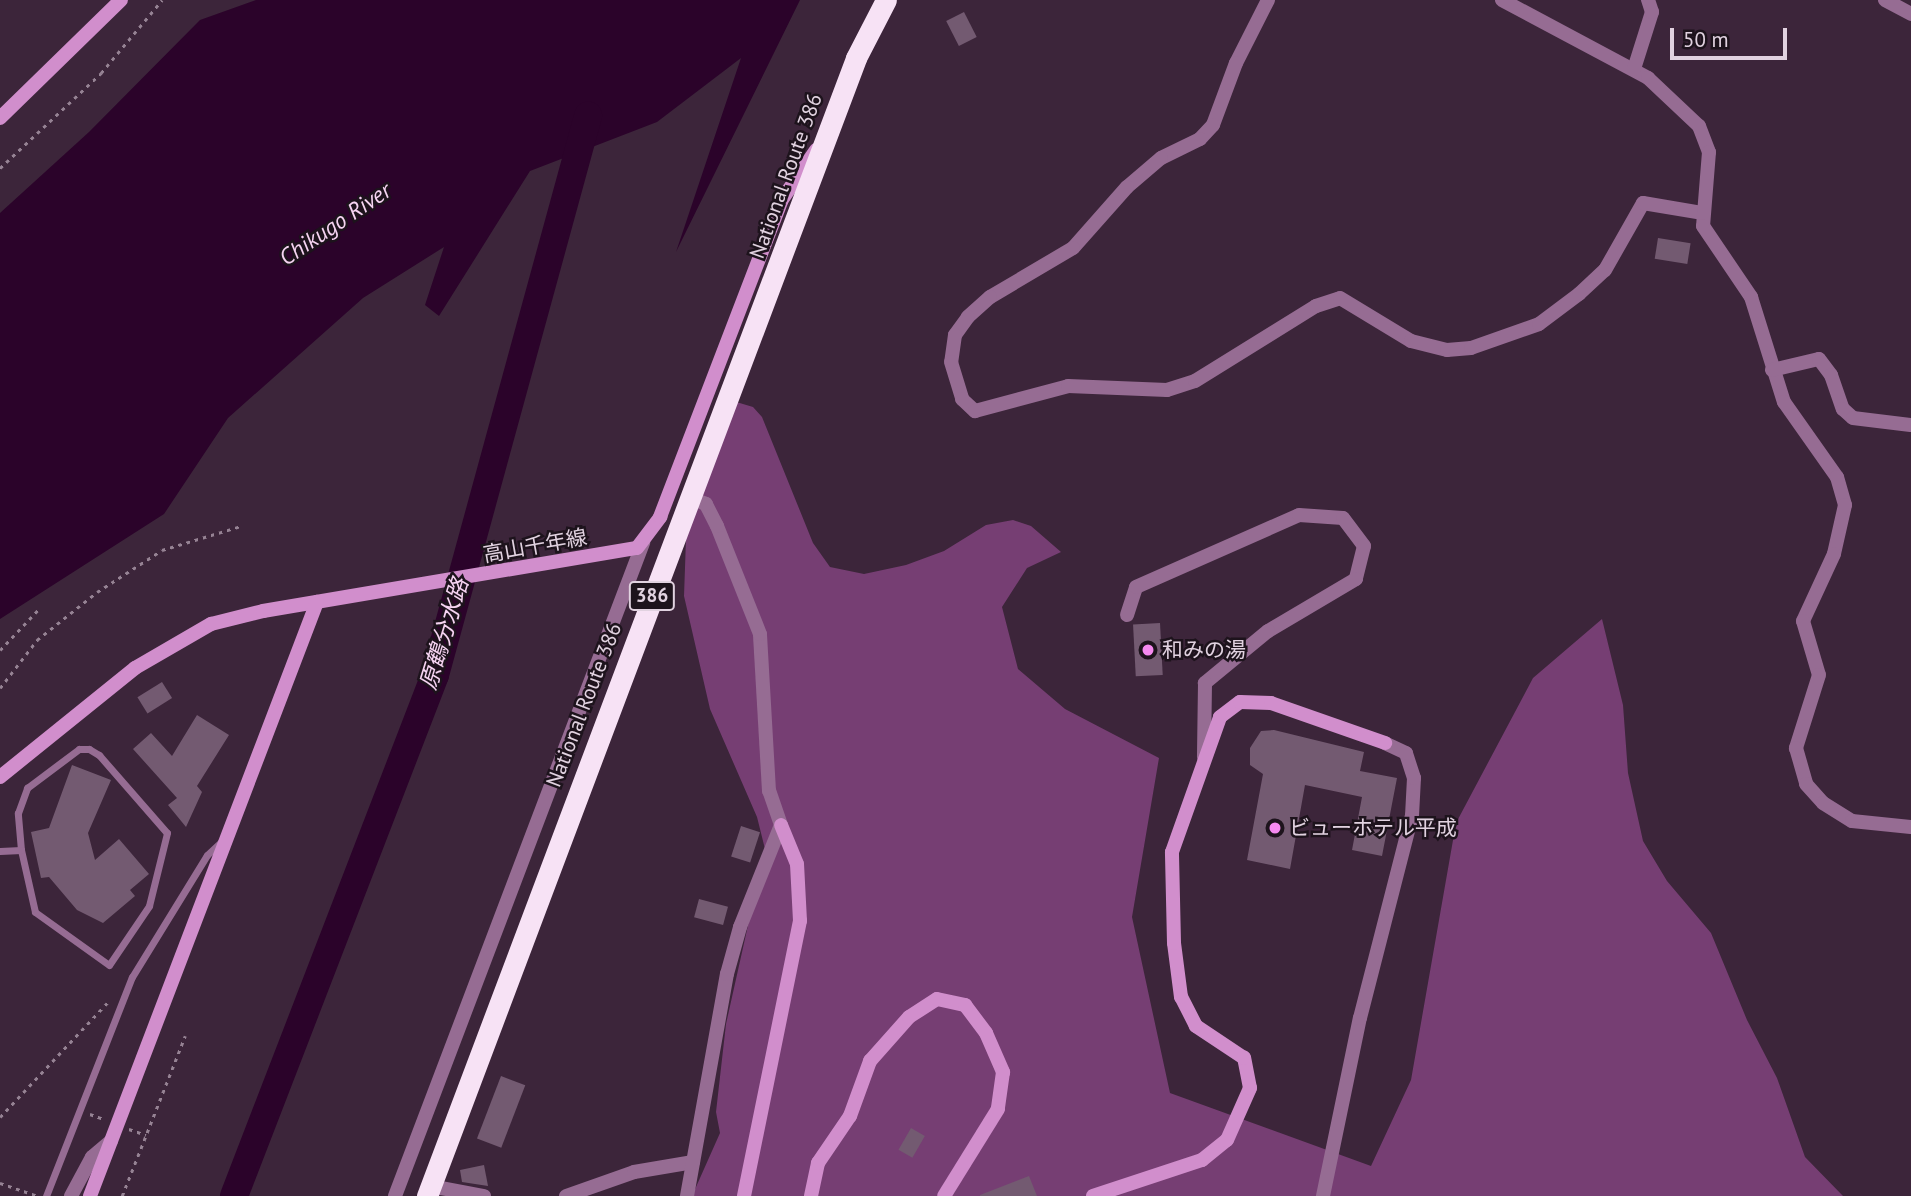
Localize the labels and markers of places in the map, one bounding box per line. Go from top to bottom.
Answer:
place label: 和みの湯 [1162,637,1246,663]
marker: 和みの湯 [1140,642,1156,658]
place label: ビューホテル平成 [1289,815,1457,841]
marker: ビューホテル平成 [1267,820,1283,836]

